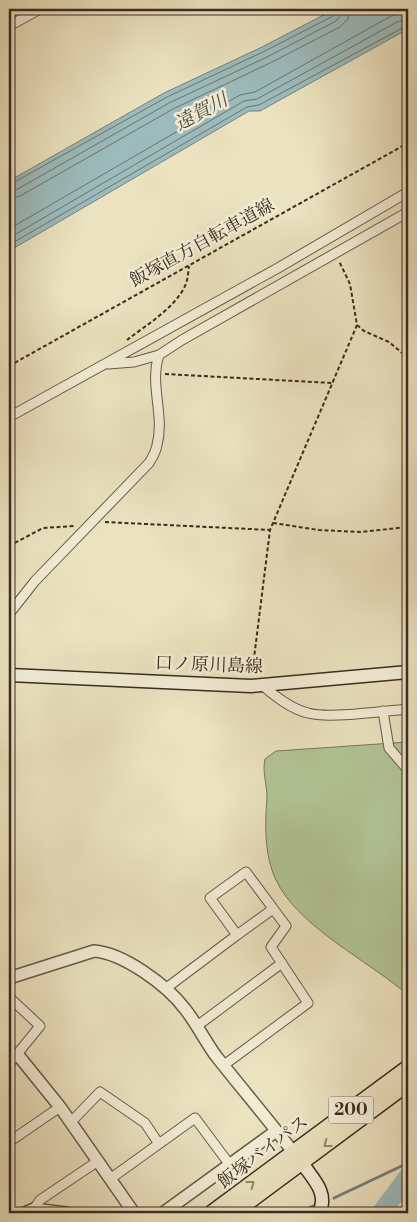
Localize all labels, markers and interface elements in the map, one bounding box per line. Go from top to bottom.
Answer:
water label: 遠賀川 [170,87,234,136]
street label: 飯塚直方自転車道線 [126,194,278,292]
street label: 口ノ原川島線 [155,652,263,678]
road number: 200 [328,1096,374,1124]
street label: 飯塚バイパス [213,1110,313,1194]
one-way arrow [324,1138,333,1146]
one-way arrow [245,1181,255,1190]

